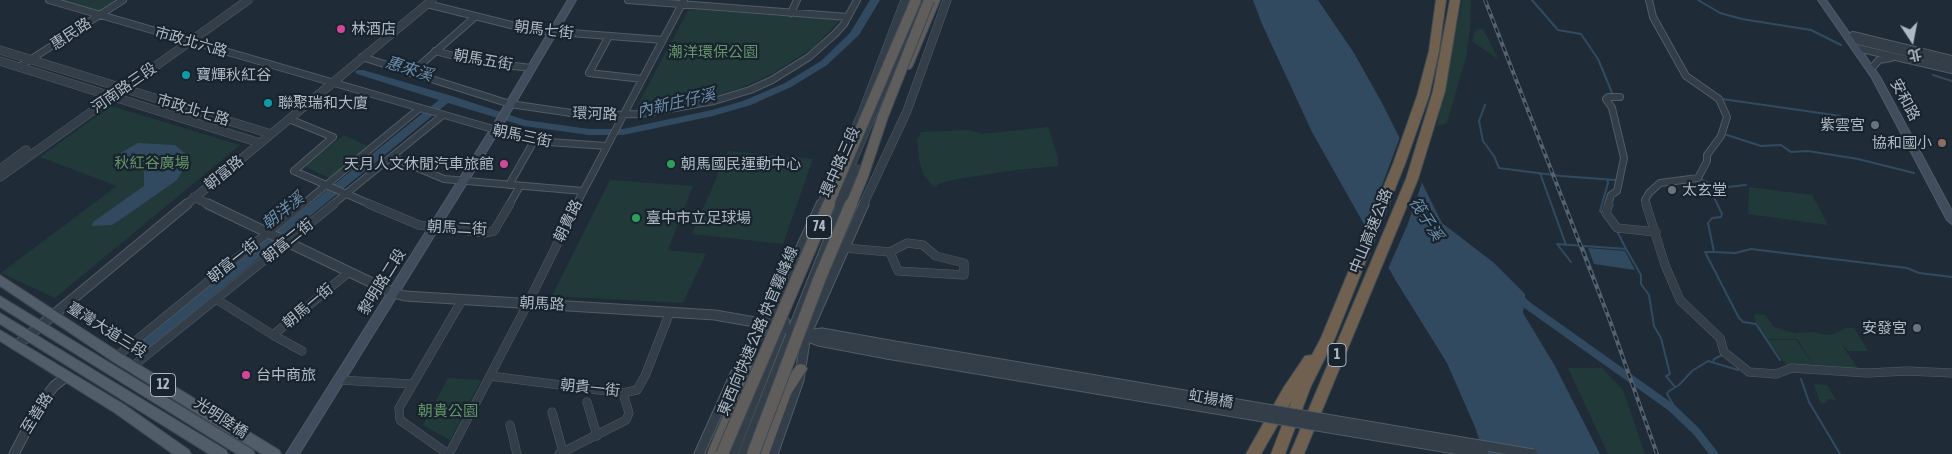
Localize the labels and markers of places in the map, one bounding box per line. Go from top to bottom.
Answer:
place label: 林酒店 [351,20,396,38]
marker: 林酒店 [335,23,347,35]
place label: 寶輝秋紅谷 [196,66,271,84]
marker: 寶輝秋紅谷 [180,69,192,81]
place label: 聯聚瑞和大廈 [278,94,368,112]
marker: 聯聚瑞和大廈 [262,97,274,109]
place label: 紫雲宮 [1820,116,1865,134]
marker: 紫雲宮 [1869,119,1881,131]
place label: 協和國小 [1872,134,1932,152]
marker: 協和國小 [1936,137,1948,149]
place label: 天月人文休閒汽車旅館 [344,155,494,173]
place label: 朝馬國民運動中心 [681,155,801,173]
marker: 天月人文休閒汽車旅館 [498,158,510,170]
marker: 朝馬國民運動中心 [665,158,677,170]
place label: 太玄堂 [1682,181,1727,199]
marker: 太玄堂 [1666,184,1678,196]
place label: 臺中市立足球場 [646,209,751,227]
marker: 臺中市立足球場 [630,212,642,224]
place label: 安發宮 [1862,319,1907,337]
marker: 安發宮 [1911,322,1923,334]
place label: 台中商旅 [256,366,316,384]
marker: 台中商旅 [240,369,252,381]

